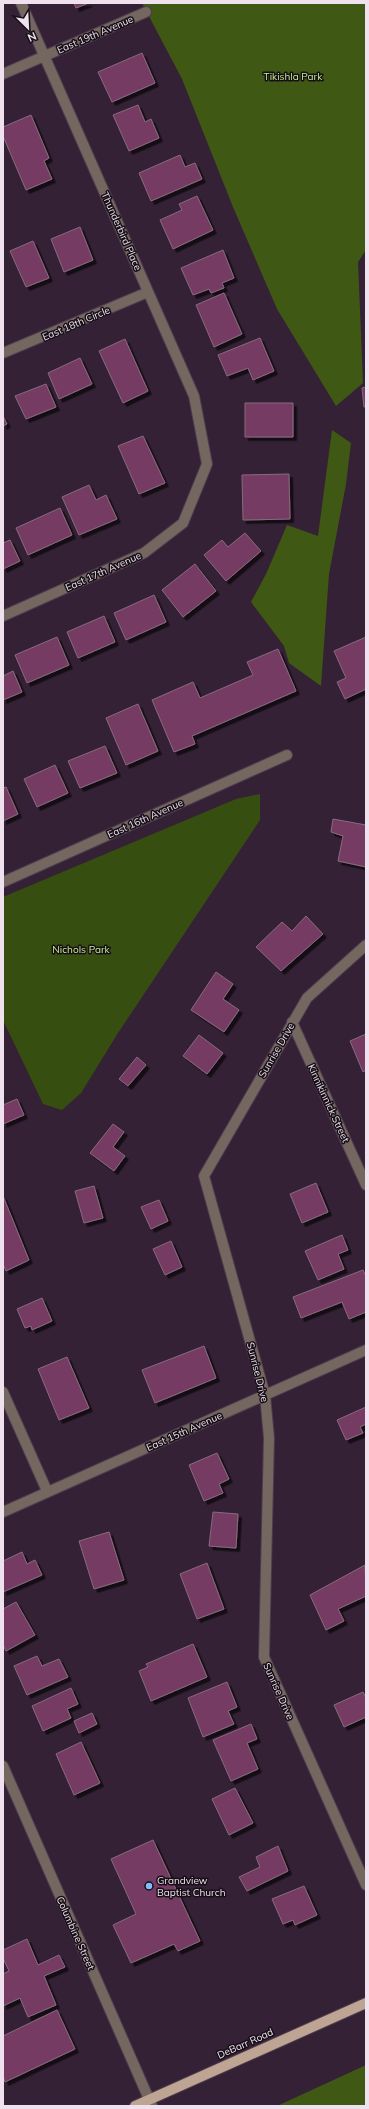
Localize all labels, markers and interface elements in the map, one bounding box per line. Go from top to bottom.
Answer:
north arrow [8,8,48,48]
street label: East 19th Avenue [55,13,135,56]
text: N [25,29,39,45]
park label: Tikishla Park [264,70,323,83]
street label: Thunderbird Place [98,190,145,272]
street label: East 18th Circle [40,303,112,344]
street label: East 17th Avenue [63,549,143,594]
street label: East 16th Avenue [105,796,185,841]
park label: Nichols Park [52,943,111,956]
street label: Sunrise Drive [256,1021,297,1080]
street label: Kinnikinnick Street [305,1062,353,1145]
street label: Sunrise Drive [244,1341,271,1403]
street label: East 15th Avenue [144,1409,224,1454]
street label: Sunrise Drive [260,1661,297,1722]
place label: Grandview Baptist Church [157,1874,226,1899]
marker: Grandview Baptist Church [144,1881,154,1891]
street label: Columbine Street [54,1894,98,1972]
street label: DeBarr Road [215,2025,275,2062]

